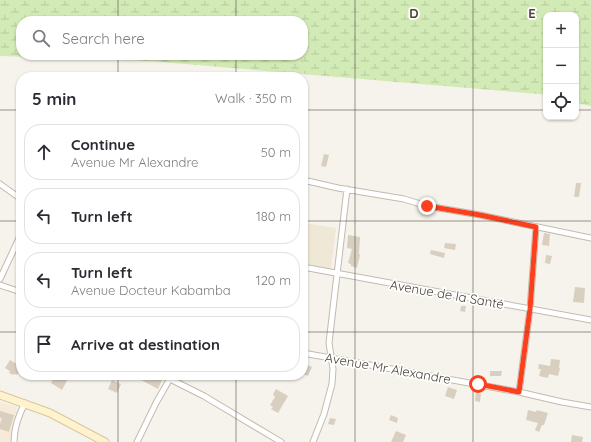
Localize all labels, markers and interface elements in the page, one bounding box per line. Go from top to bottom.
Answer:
text: D [409,5,419,21]
text: E [528,5,536,21]
map controls [543,12,579,120]
button: + [543,12,579,48]
search box [16,16,308,60]
icon: search [30,27,52,49]
text: Search here [62,29,145,48]
button: − [543,48,579,84]
button: locate [543,84,579,120]
text: 5 min [32,88,76,109]
text: Walk · 350 m [215,90,292,106]
text: Continue [71,135,135,154]
icon: ahead [33,141,55,163]
text: 50 m [261,144,291,160]
text: Avenue Mr Alexandre [71,154,198,170]
route end [418,197,436,215]
icon: left [33,205,55,227]
text: Turn left [71,207,133,226]
text: 180 m [256,208,291,224]
text: Turn left [71,263,133,282]
icon: left [33,269,55,291]
text: 120 m [256,272,291,288]
street label: Avenue de la Santé [389,276,505,312]
text: Avenue Docteur Kabamba [71,282,231,298]
icon: arrive [33,333,55,355]
text: Arrive at destination [71,335,220,354]
street label: Avenue Mr Alexandre [324,349,452,387]
route start [469,375,487,393]

